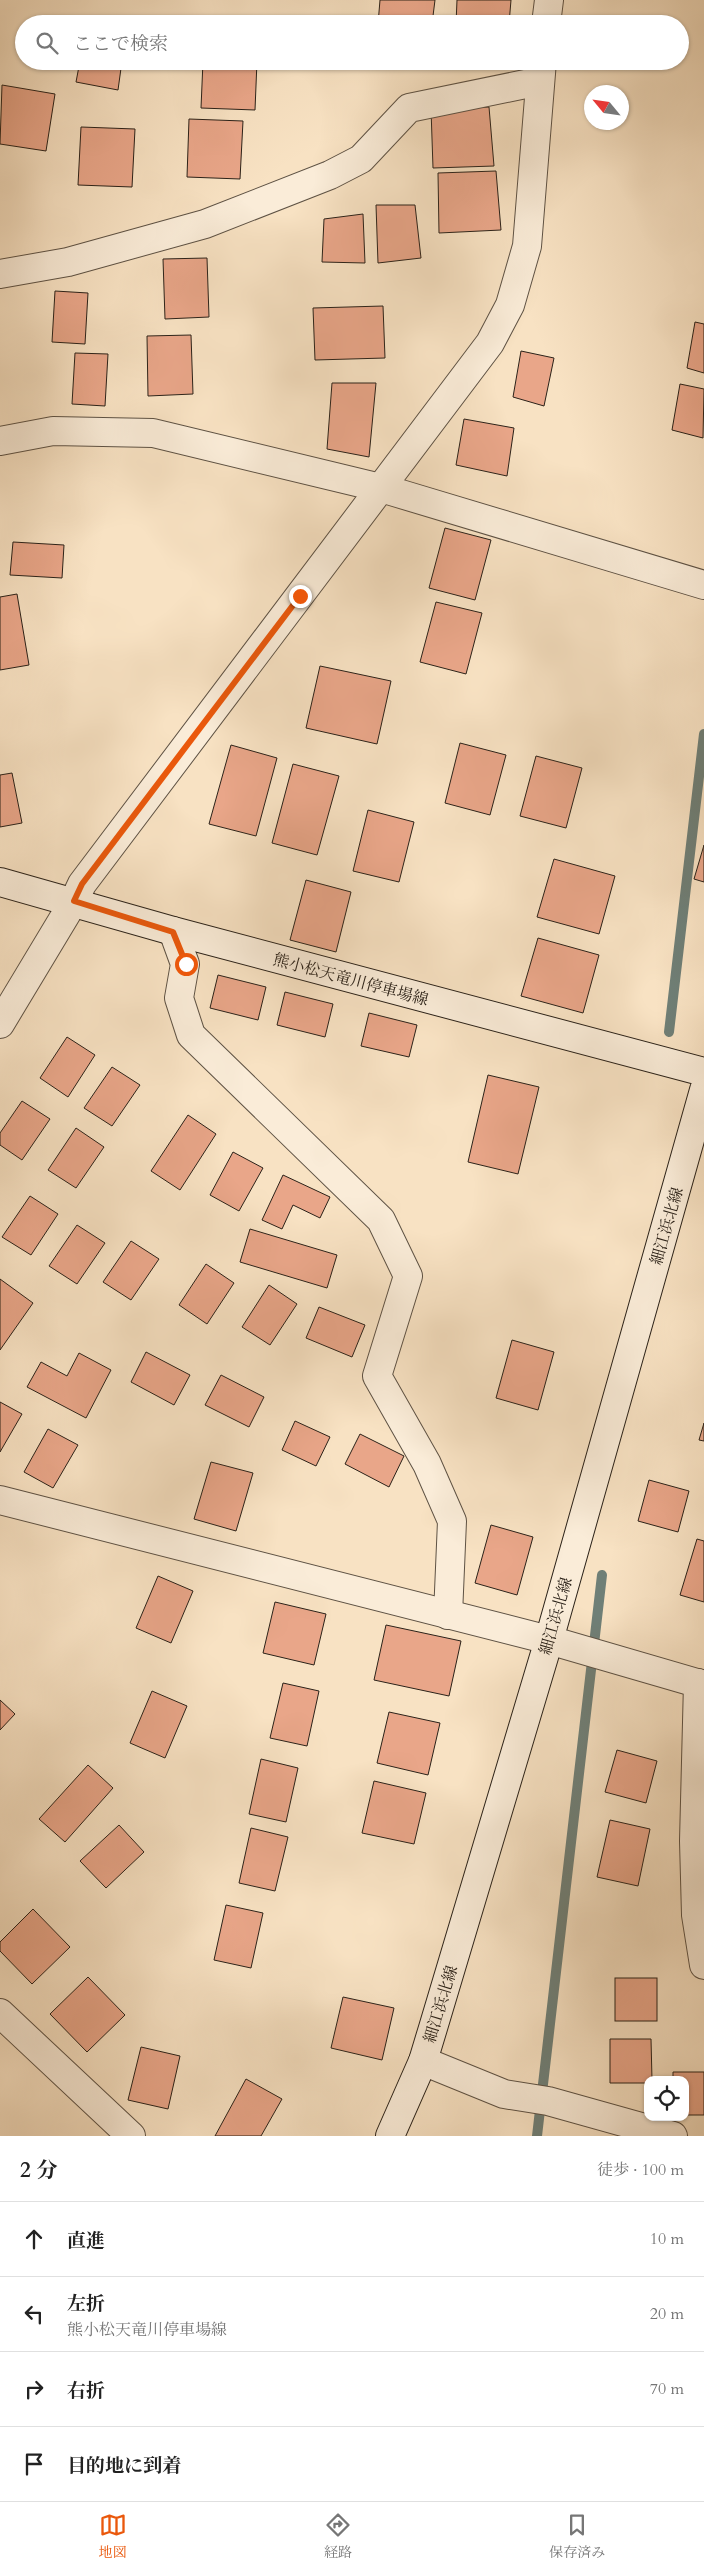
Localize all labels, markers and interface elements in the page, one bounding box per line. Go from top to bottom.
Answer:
search box [15,15,689,70]
icon: search [33,29,61,57]
text: ここで検索 [73,31,168,57]
north arrow [584,85,629,130]
route end [289,585,312,608]
street label: 熊小松天竜川停車場線 [271,949,431,1011]
route start [175,953,198,976]
street label: 細江浜北線 [645,1185,689,1268]
street label: 細江浜北線 [534,1575,578,1658]
street label: 細江浜北線 [419,1963,463,2046]
map controls [644,2076,689,2121]
button: locate [644,2076,689,2121]
text: 2 分 [20,2156,57,2185]
text: 徒歩 · 100 m [597,2159,684,2181]
icon: ahead [20,2225,48,2253]
text: 直進 [67,2228,105,2254]
text: 10 m [650,2228,684,2250]
text: 左折 [67,2291,105,2317]
icon: left [20,2300,48,2328]
text: 20 m [650,2303,684,2325]
text: 熊小松天竜川停車場線 [67,2319,227,2341]
icon: right [20,2375,48,2403]
text: 右折 [67,2378,105,2404]
text: 70 m [650,2378,684,2400]
icon: arrive [20,2450,48,2478]
text: 目的地に到着 [67,2453,181,2479]
tab: 地図 [99,2511,127,2562]
tab: 経路 [324,2511,352,2562]
tab: 保存済み [549,2511,605,2562]

